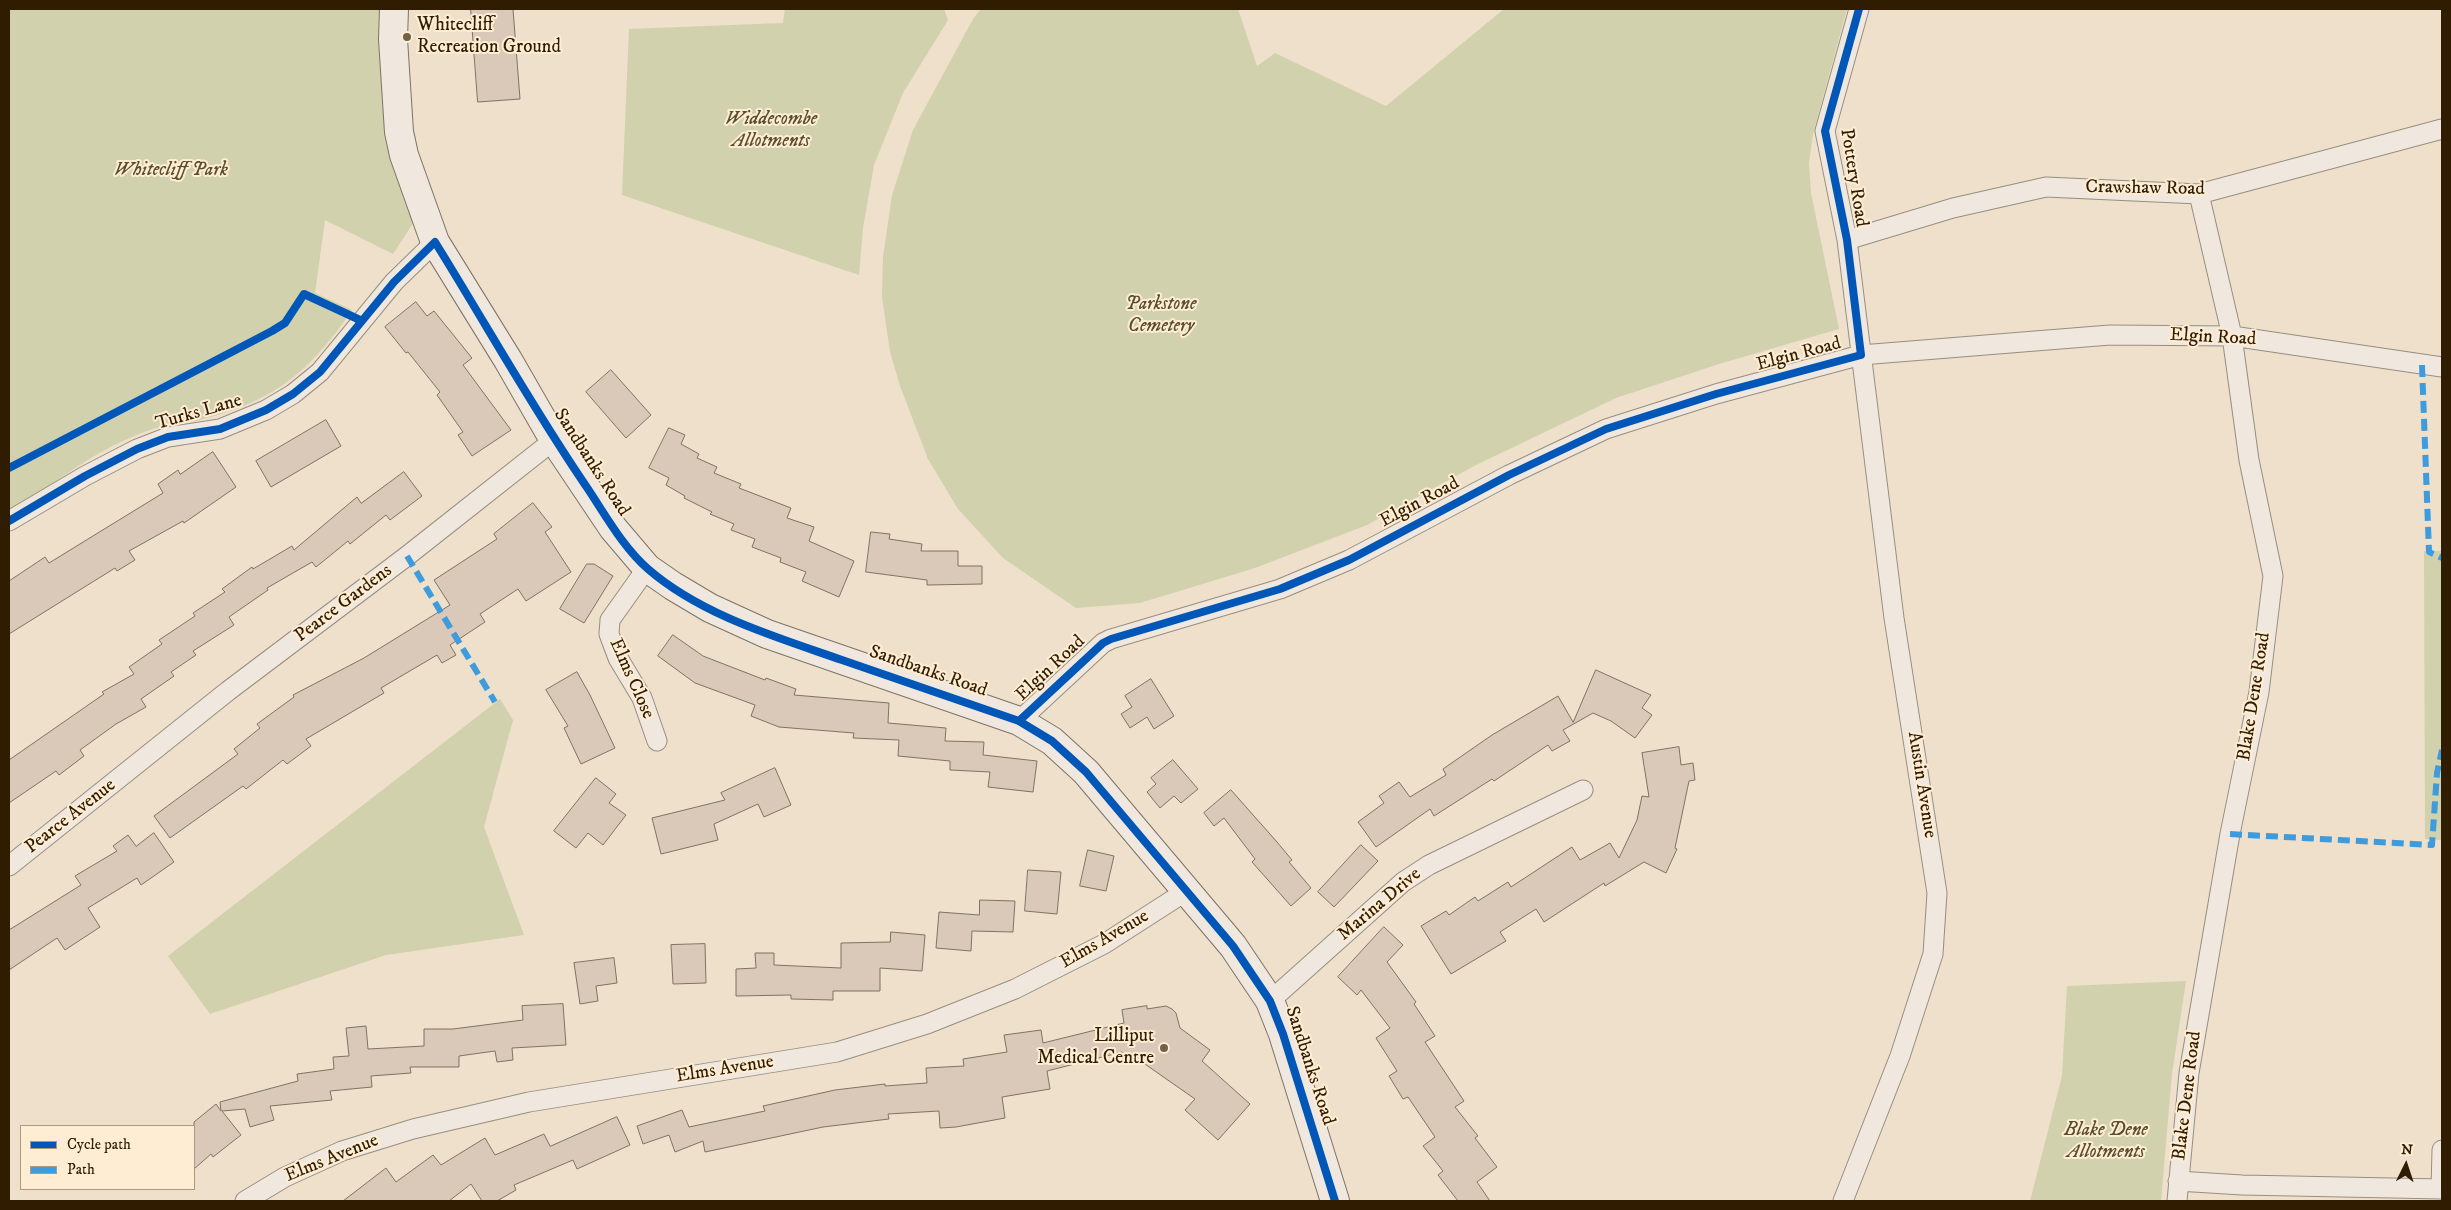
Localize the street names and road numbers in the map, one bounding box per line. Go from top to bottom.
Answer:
street label: Pottery Road [1834,127,1872,229]
street label: Crawshaw Road [2085,177,2205,201]
street label: Elgin Road [2169,324,2257,352]
street label: Elgin Road [1754,333,1844,377]
street label: Turks Lane [153,390,245,436]
street label: Sandbanks Road [548,405,634,521]
street label: Elgin Road [1376,473,1464,533]
street label: Pearce Gardens [291,560,397,648]
street label: Elgin Road [1012,631,1090,707]
street label: Blake Dene Road [2234,631,2276,763]
street label: Elms Close [603,635,659,723]
street label: Sandbanks Road [866,641,990,703]
street label: Austin Avenue [1901,730,1941,840]
street label: Pearce Avenue [21,775,121,859]
street label: Marina Drive [1334,864,1426,946]
street label: Elms Avenue [1057,905,1153,975]
street label: Sandbanks Road [1279,1004,1339,1128]
street label: Blake Dene Road [2169,1030,2207,1162]
street label: Elms Avenue [675,1051,775,1089]
street label: Elms Avenue [282,1130,382,1188]

